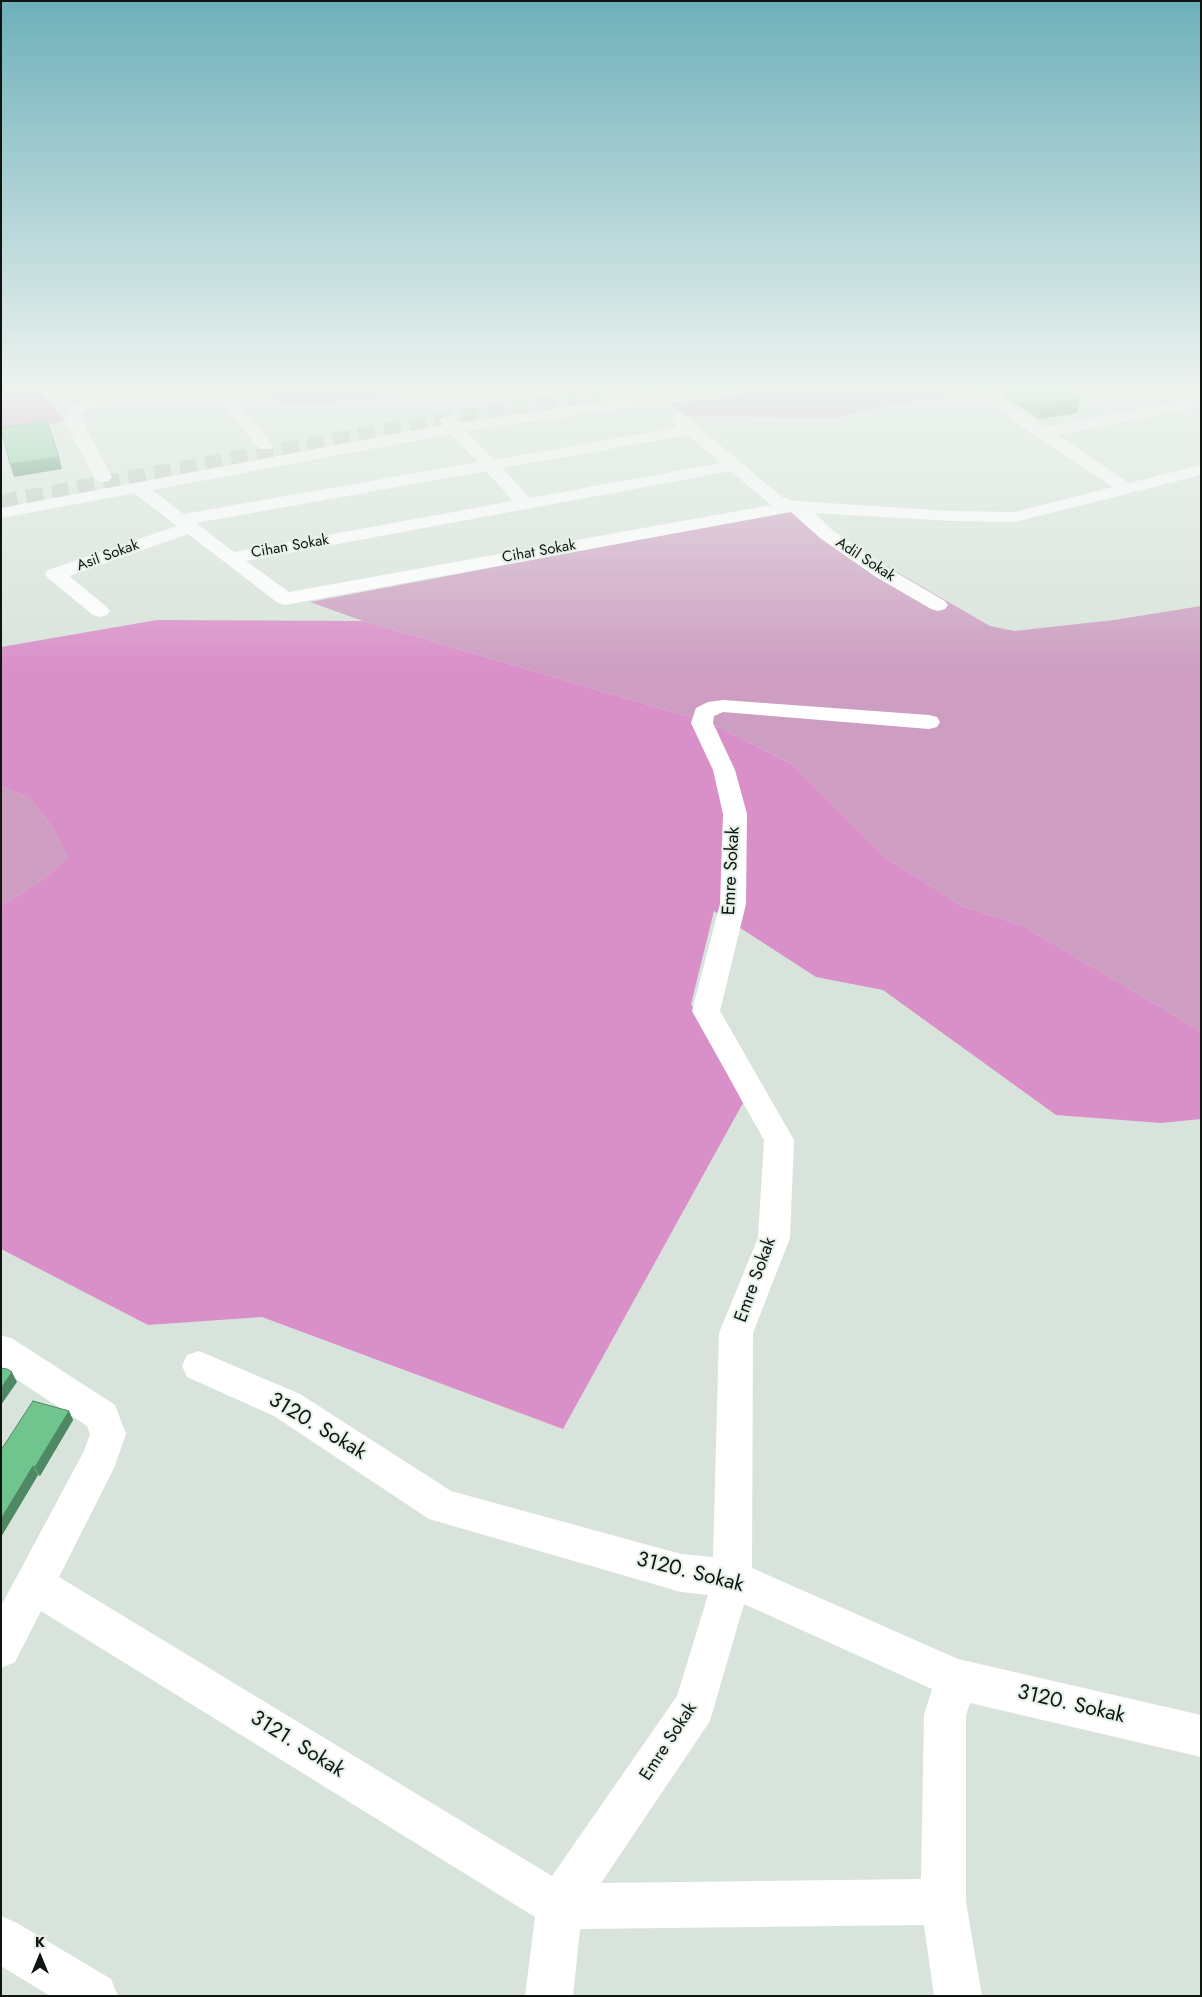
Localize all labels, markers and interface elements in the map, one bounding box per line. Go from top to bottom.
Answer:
street label: Cihan Sokak [250,531,330,563]
street label: Adil Sokak [832,534,898,586]
street label: Asil Sokak [75,536,141,576]
street label: Cihat Sokak [501,537,577,567]
street label: Emre Sokak [719,826,745,916]
street label: Emre Sokak [731,1235,781,1325]
street label: 3120. Sokak [264,1388,370,1466]
street label: 3120. Sokak [634,1548,746,1598]
street label: 3120. Sokak [1015,1680,1127,1730]
street label: Emre Sokak [636,1699,702,1785]
street label: 3121. Sokak [245,1706,349,1784]
north arrow [15,1932,65,1982]
text: K [35,1932,45,1952]

